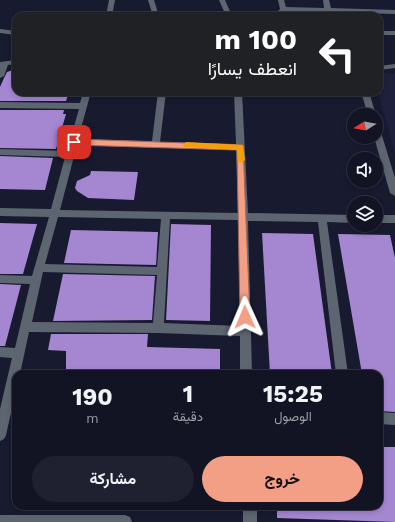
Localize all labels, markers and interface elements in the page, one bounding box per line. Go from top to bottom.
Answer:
text: 100 m [214,23,297,56]
icon: left [311,28,363,80]
text: انعطف يسارًا [208,58,297,79]
north arrow [347,108,383,144]
map controls [347,108,383,232]
pin [57,125,91,159]
icon: arrive [63,131,85,153]
button: sound [347,152,383,188]
button: layers [347,196,383,232]
position arrow [224,296,266,338]
text: 1 [183,380,193,408]
text: 15:25 [263,380,323,408]
text: 190 [72,383,113,411]
text: دقيقة [173,409,203,424]
text: الوصول [274,409,312,424]
text: m [86,411,99,426]
button: مشاركة [32,456,194,502]
button: خروج [202,456,363,502]

